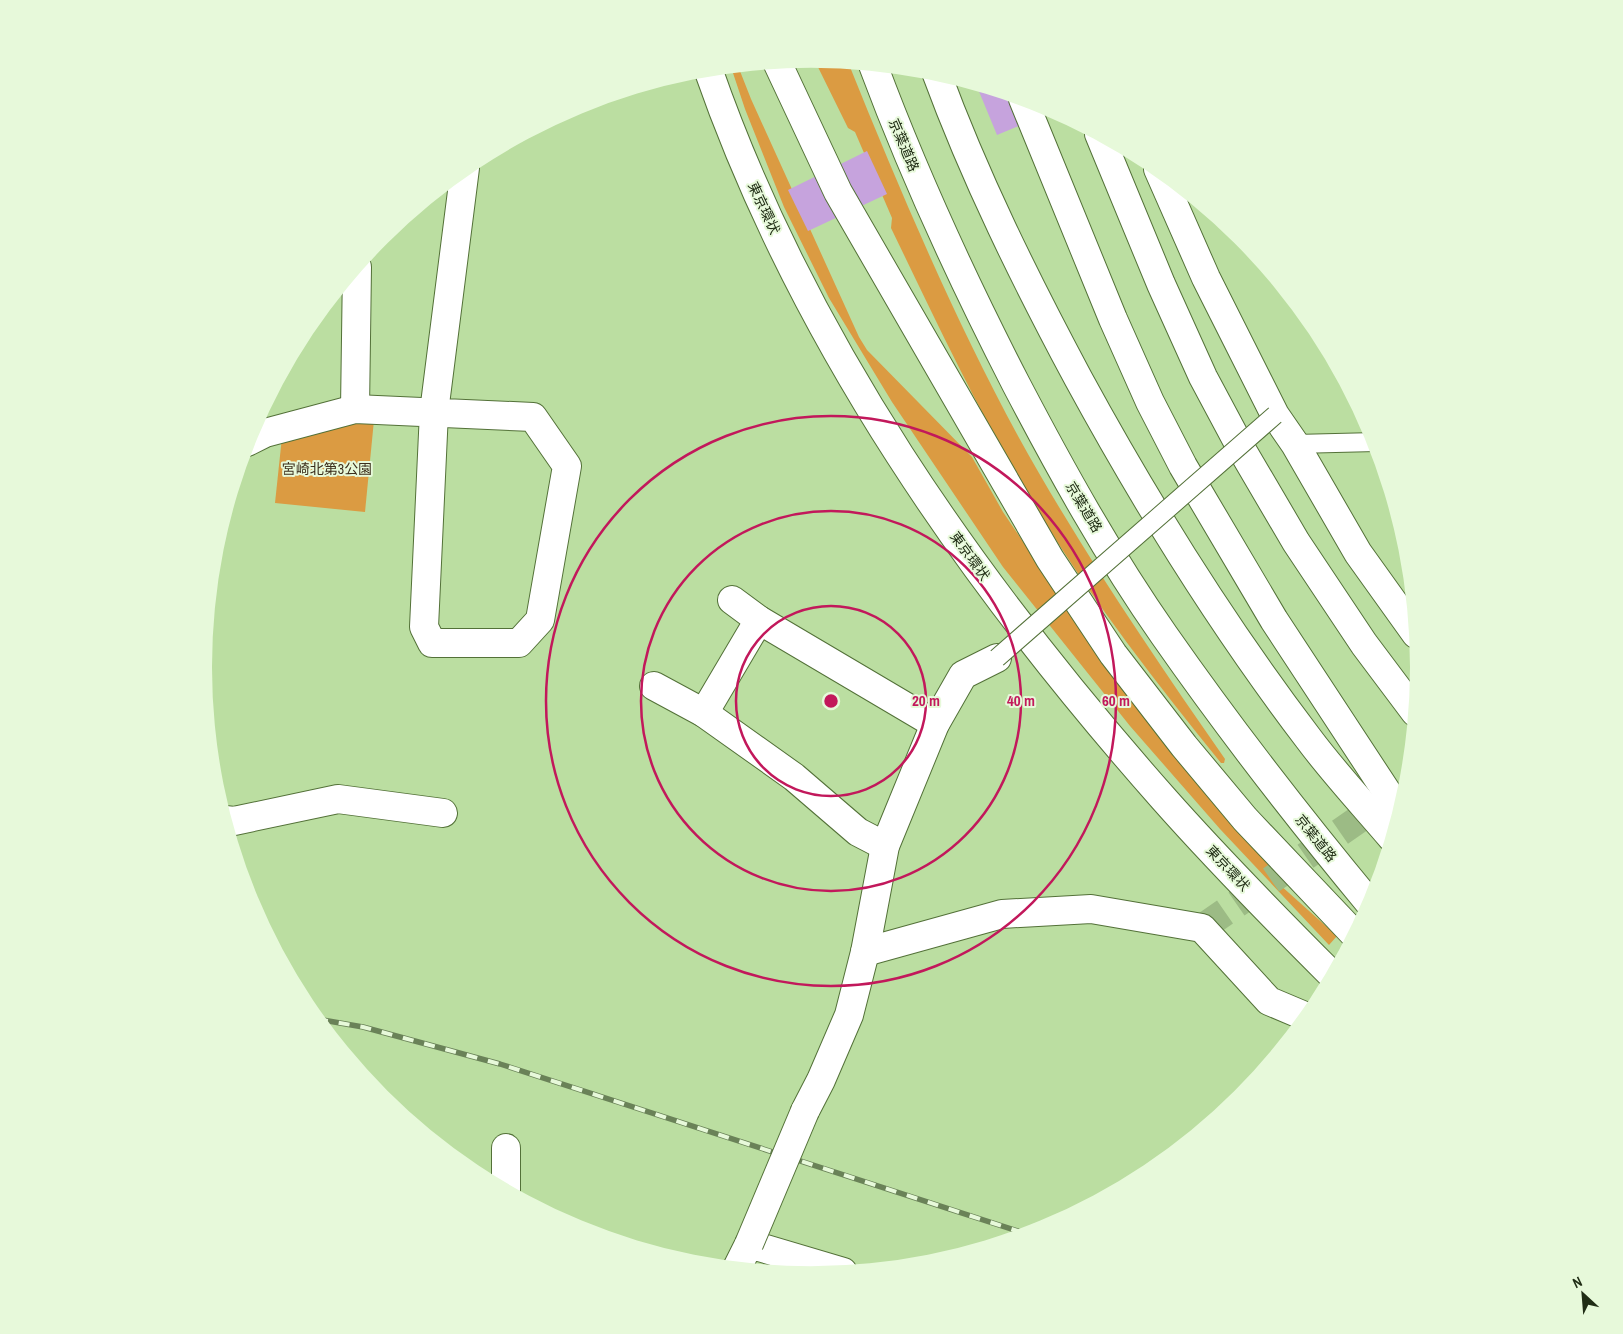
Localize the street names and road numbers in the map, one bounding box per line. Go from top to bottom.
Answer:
street label: 京葉道路 [885,116,923,174]
street label: 東京環状 [744,179,784,237]
street label: 京葉道路 [1062,478,1106,536]
street label: 東京環状 [946,528,994,584]
street label: 京葉道路 [1291,811,1341,865]
street label: 東京環状 [1202,841,1254,895]

